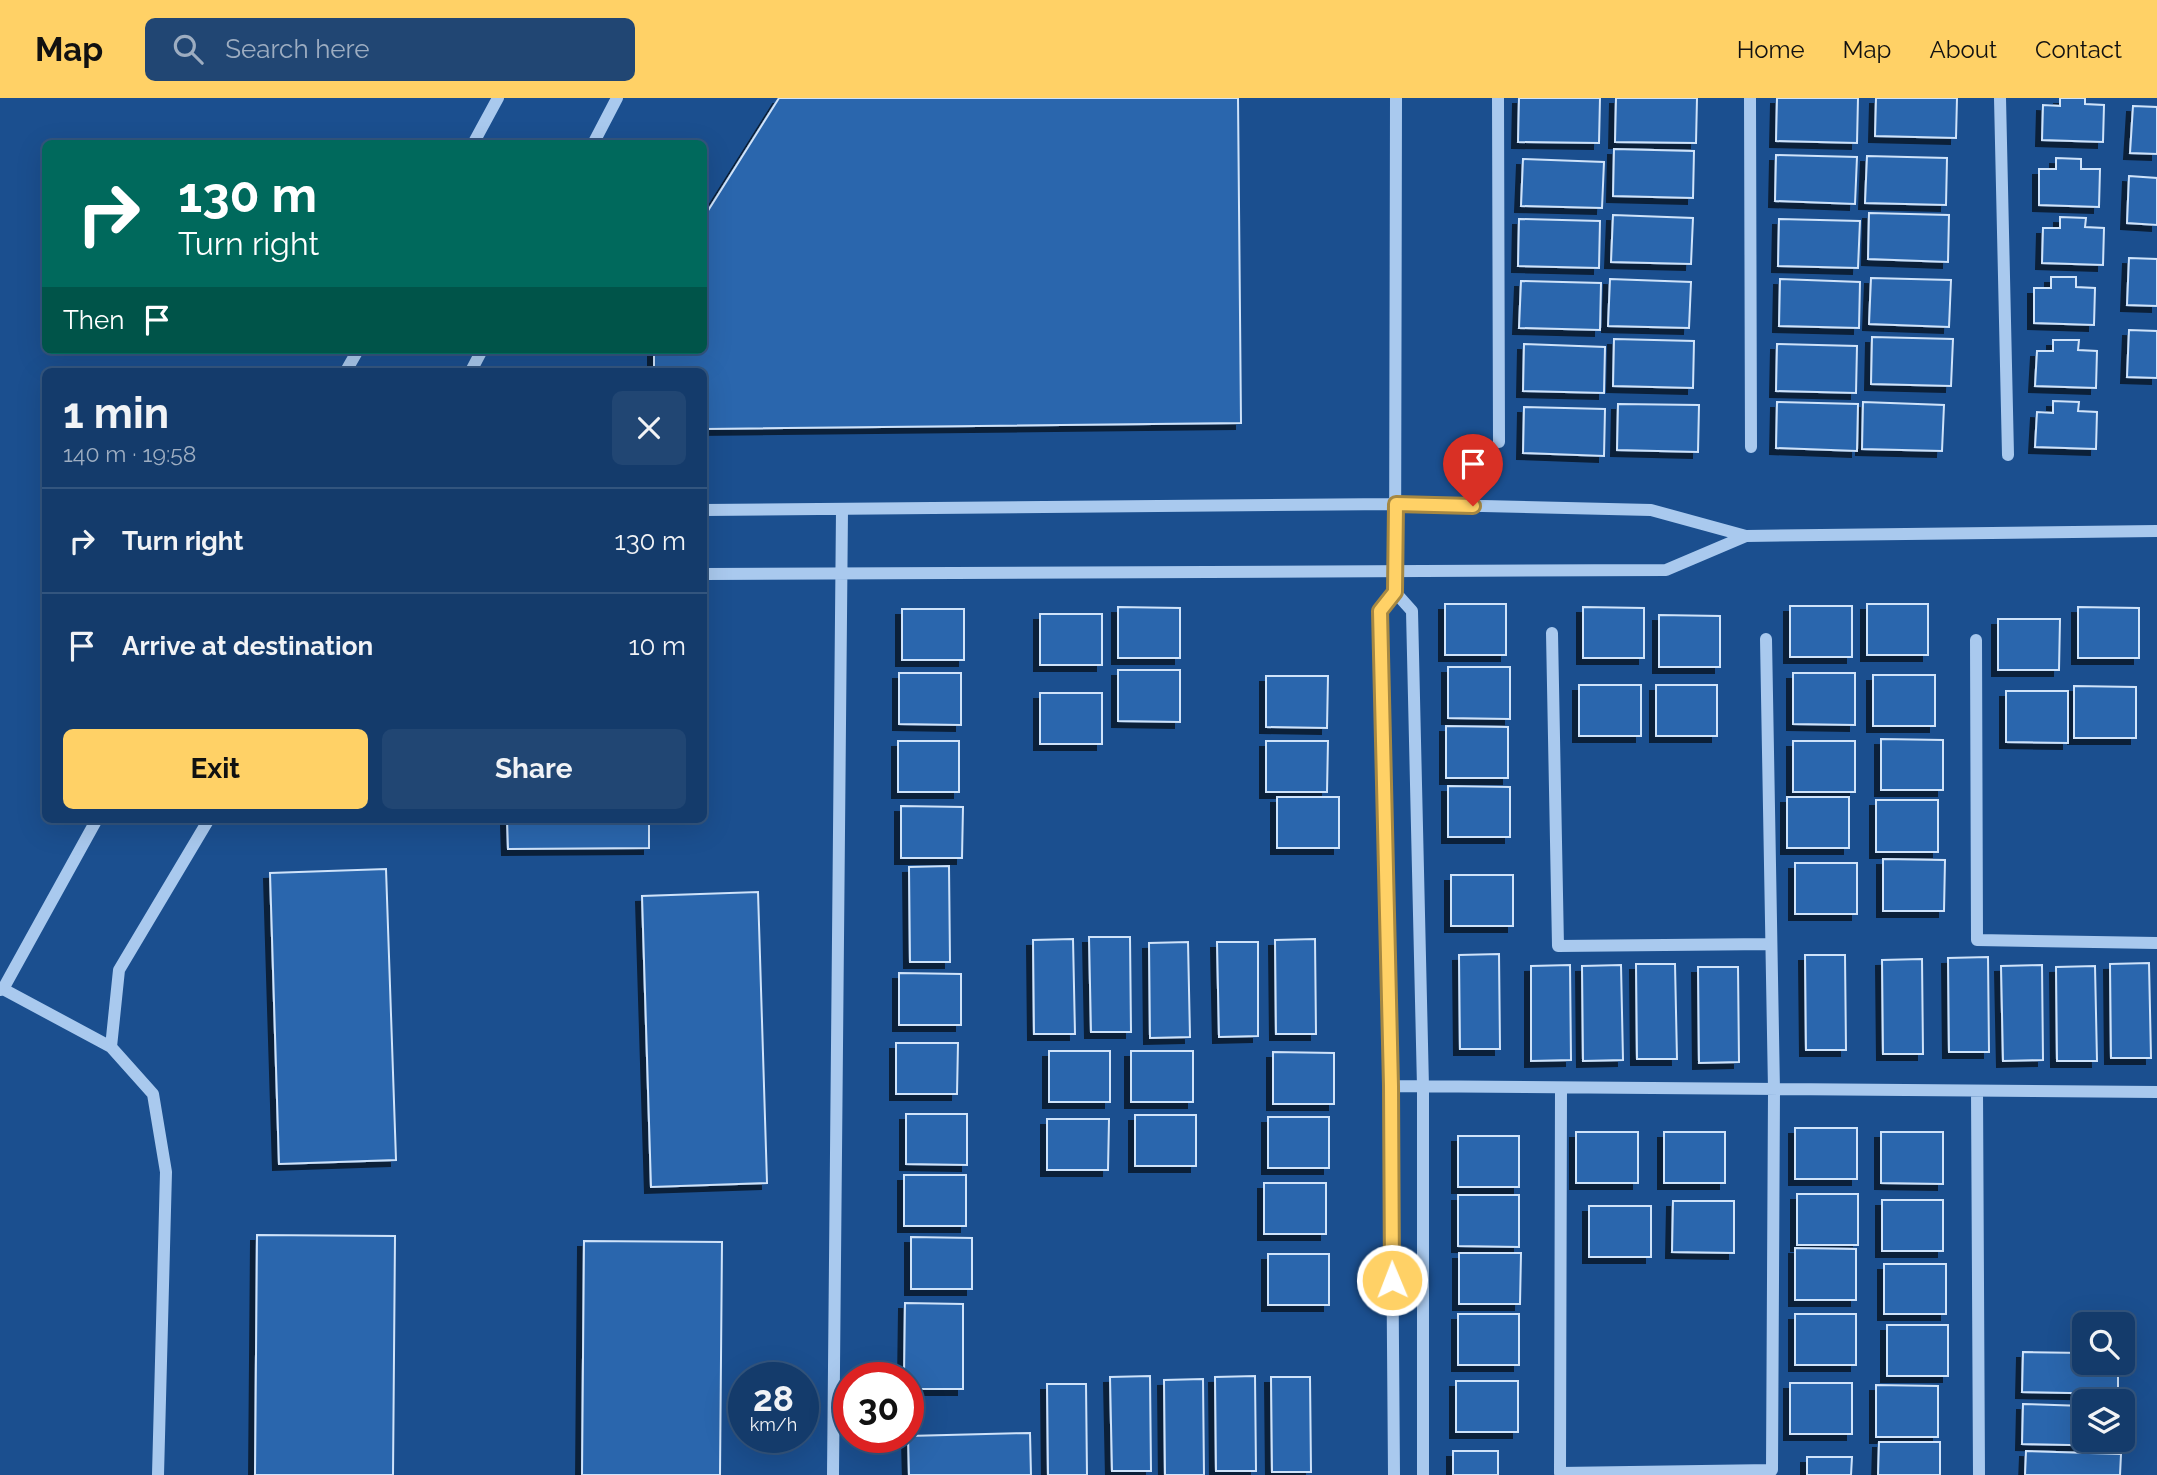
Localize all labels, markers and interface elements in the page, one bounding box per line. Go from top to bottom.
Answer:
search box [145,18,635,81]
text: Map [35,30,103,69]
icon: search [169,30,207,68]
text: Search here [225,34,370,64]
text: Home [1737,35,1805,64]
text: Map [1843,35,1891,64]
text: About [1929,35,1997,64]
text: Contact [2035,35,2122,64]
text: 130 m [178,166,317,223]
icon: right [63,168,154,259]
text: Turn right [178,225,319,262]
icon: arrive [138,301,176,339]
text: Then [63,305,124,335]
text: 1 min [63,389,169,438]
button: close [612,391,686,465]
pin [1443,434,1503,506]
text: 140 m · 19:58 [63,440,196,467]
icon: arrive [1454,445,1492,483]
icon: right [63,522,101,560]
text: Turn right [122,526,243,556]
text: 130 m [615,526,686,556]
icon: arrive [63,627,101,665]
text: Arrive at destination [122,631,373,661]
text: 10 m [628,631,686,661]
button: Exit [63,729,368,809]
button: Share [382,729,686,809]
position arrow [1355,1243,1429,1317]
map controls [2072,1312,2135,1452]
button: search [2072,1312,2135,1375]
speed limit sign: 30 [833,1362,924,1453]
text: 28 [753,1378,794,1419]
button: layers [2072,1389,2135,1452]
text: km/h [750,1414,797,1435]

